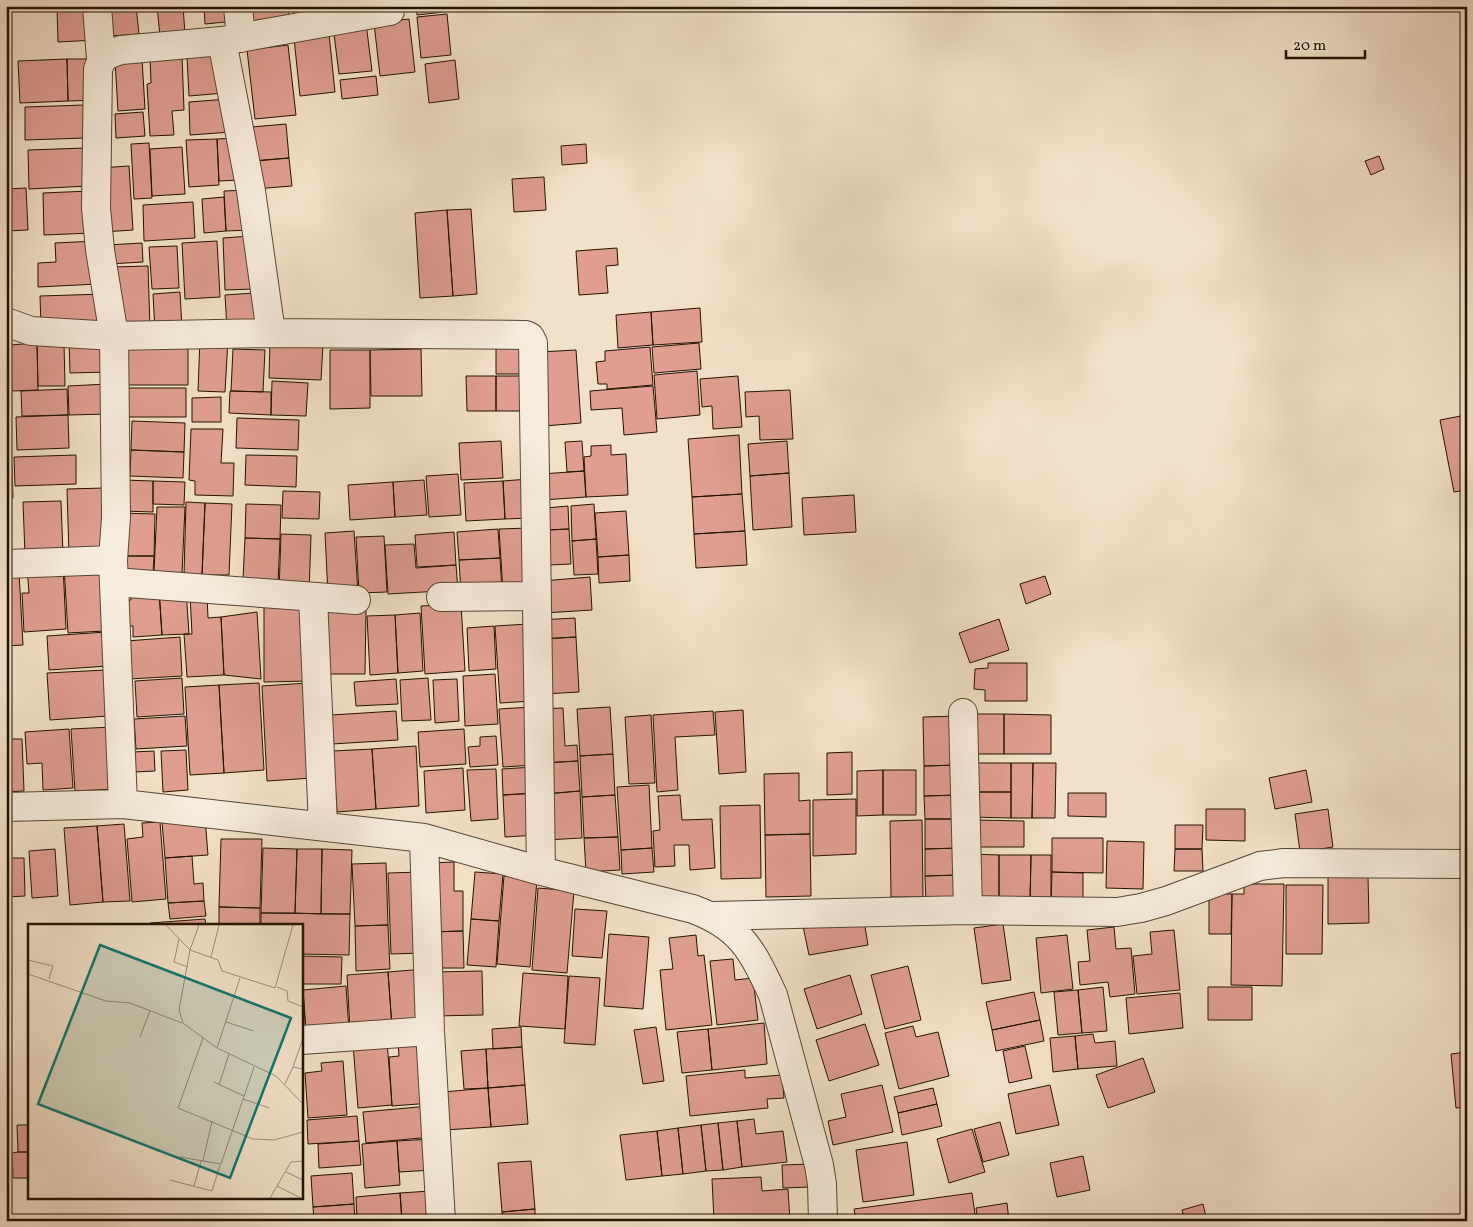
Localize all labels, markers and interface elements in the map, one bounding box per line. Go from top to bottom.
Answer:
scale bar [1286,28,1364,60]
text: 20 m [1293,36,1326,57]
inset map [28,924,302,1200]

